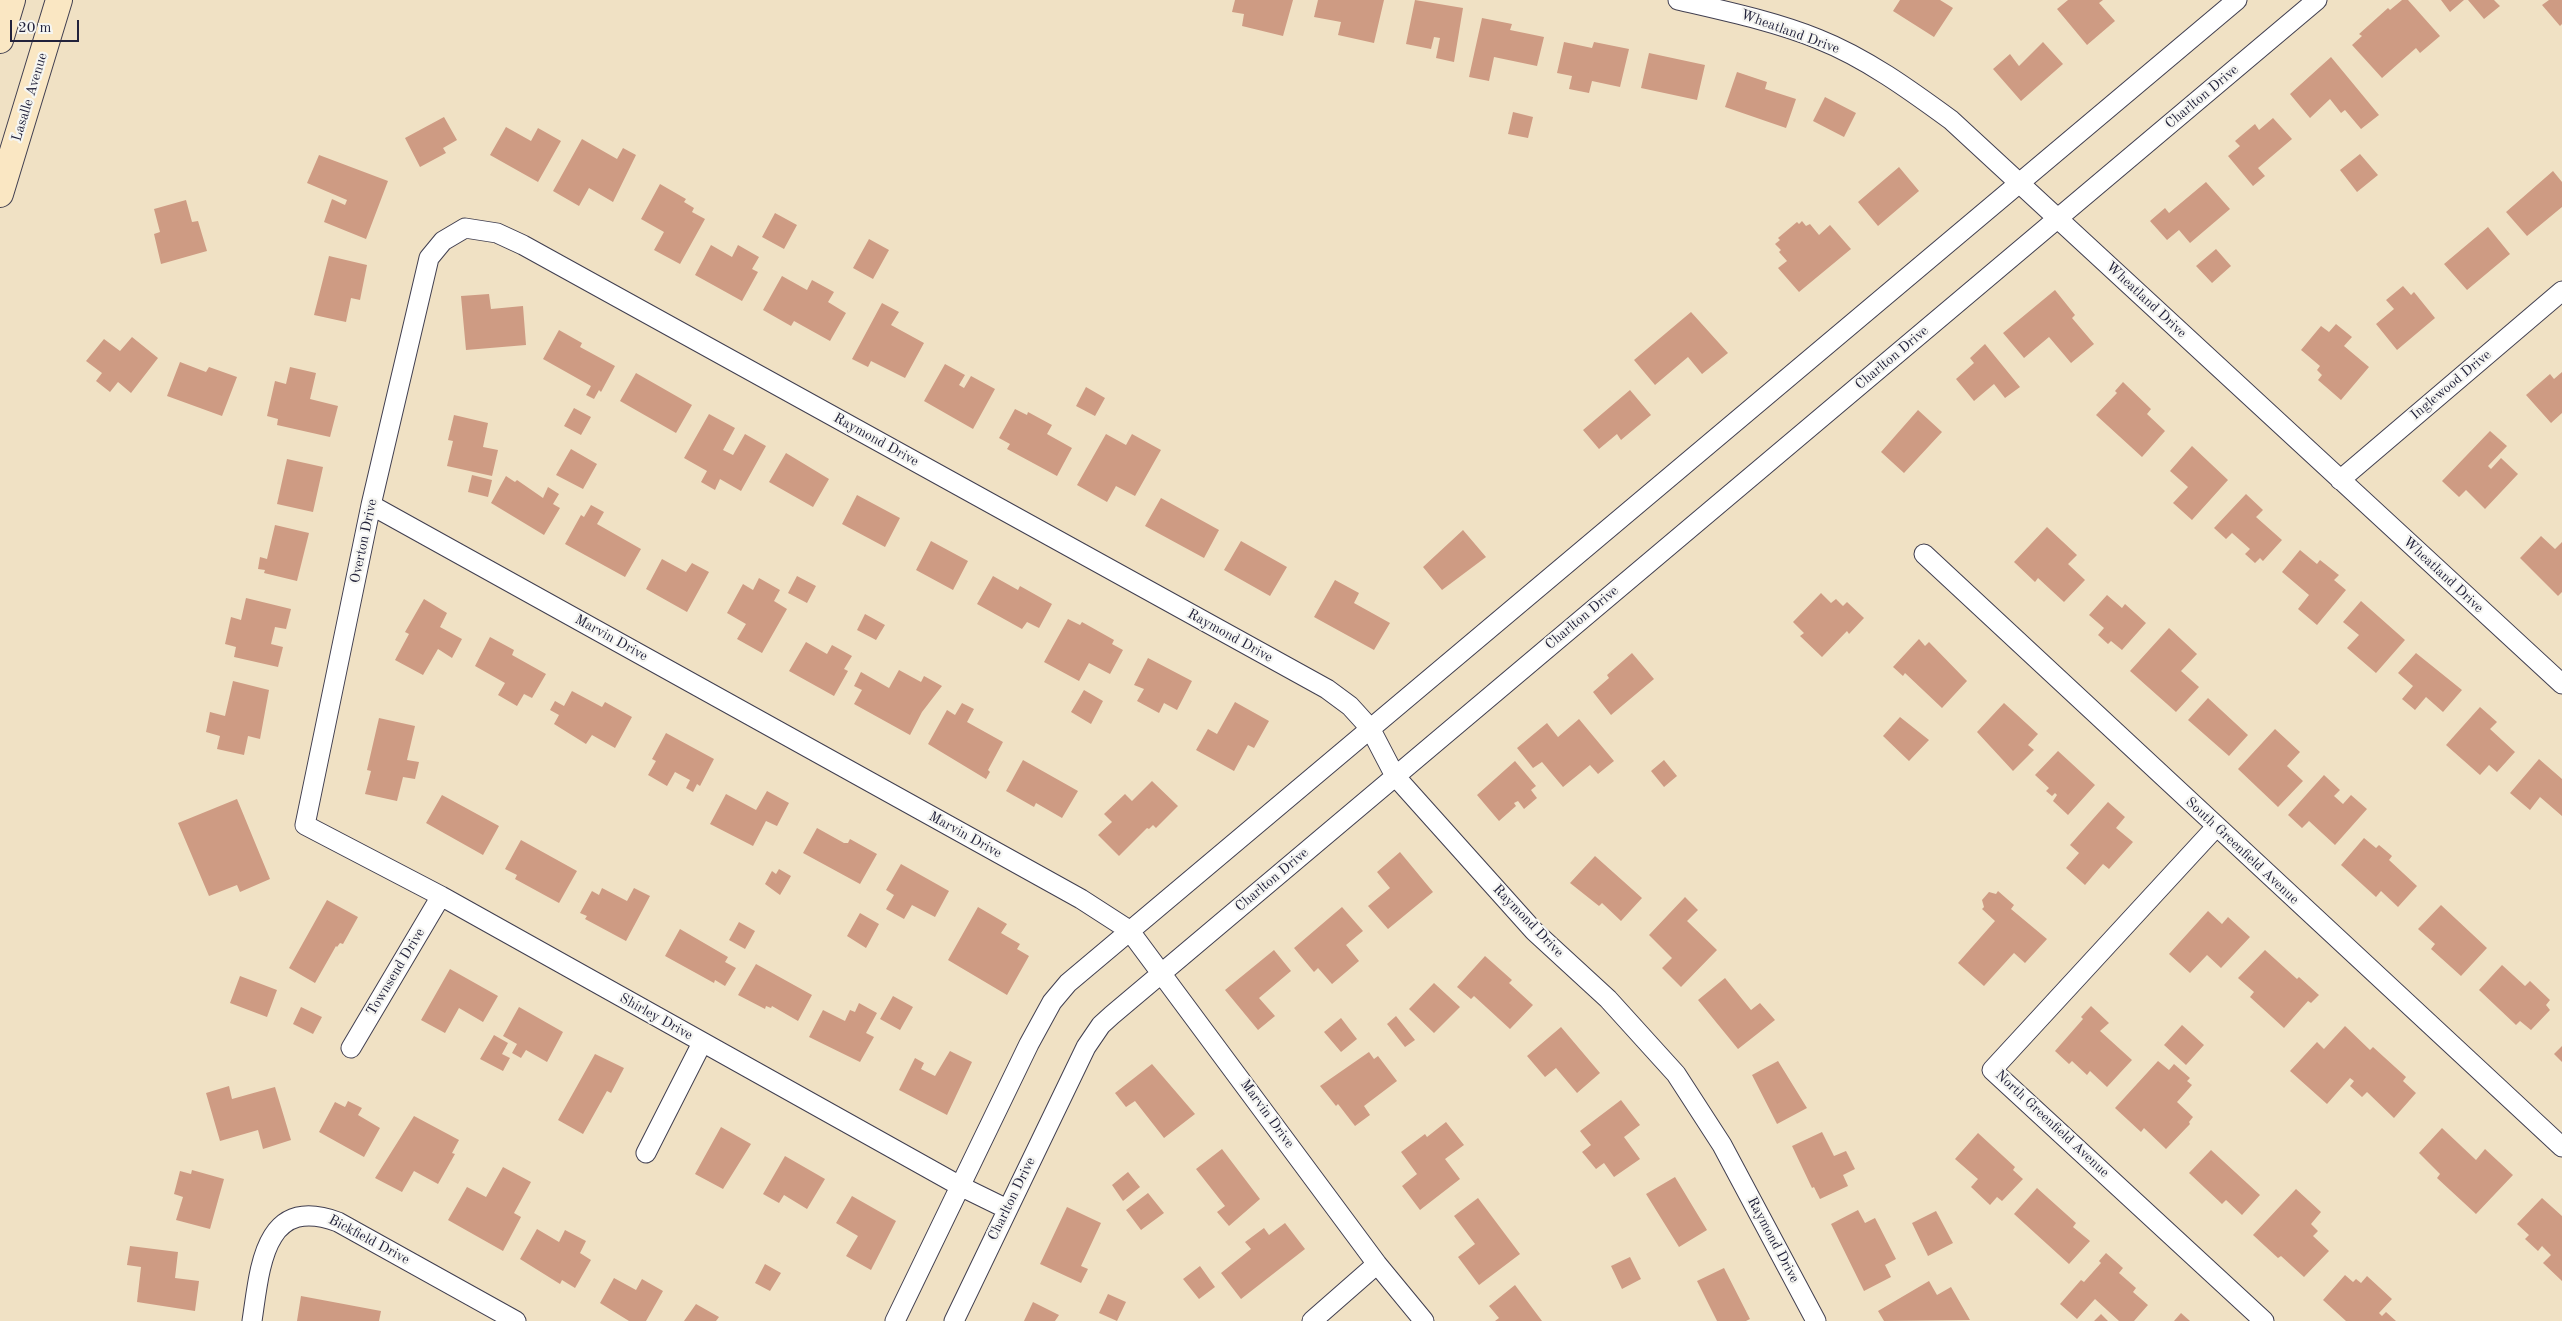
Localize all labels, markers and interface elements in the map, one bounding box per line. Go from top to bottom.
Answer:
street label: Wheatland Drive [1738,6,1842,58]
scale bar [12,10,81,42]
text: 20 m [18,21,52,36]
street label: Lasalle Avenue [9,51,51,143]
street label: Charlton Drive [2162,62,2242,132]
street label: Wheatland Drive [2102,258,2190,342]
street label: Charlton Drive [1852,323,1932,393]
street label: Inglewood Drive [2407,346,2495,424]
street label: Raymond Drive [831,410,921,470]
street label: Overton Drive [347,497,381,585]
street label: Wheatland Drive [2399,533,2487,617]
street label: Charlton Drive [1542,583,1622,653]
street label: Raymond Drive [1185,606,1275,666]
street label: Marvin Drive [572,611,650,665]
street label: South Greenfield Avenue [2182,794,2302,908]
street label: Marvin Drive [926,808,1004,862]
street label: Charlton Drive [1232,845,1312,915]
street label: Raymond Drive [1489,881,1567,961]
street label: Townsend Drive [363,925,429,1019]
street label: Shirley Drive [617,990,695,1044]
street label: North Greenfield Avenue [1992,1067,2112,1181]
street label: Marvin Drive [1236,1076,1298,1152]
street label: Charlton Drive [985,1155,1039,1243]
street label: Raymond Drive [1743,1194,1803,1286]
street label: Bickfield Drive [326,1212,412,1268]

